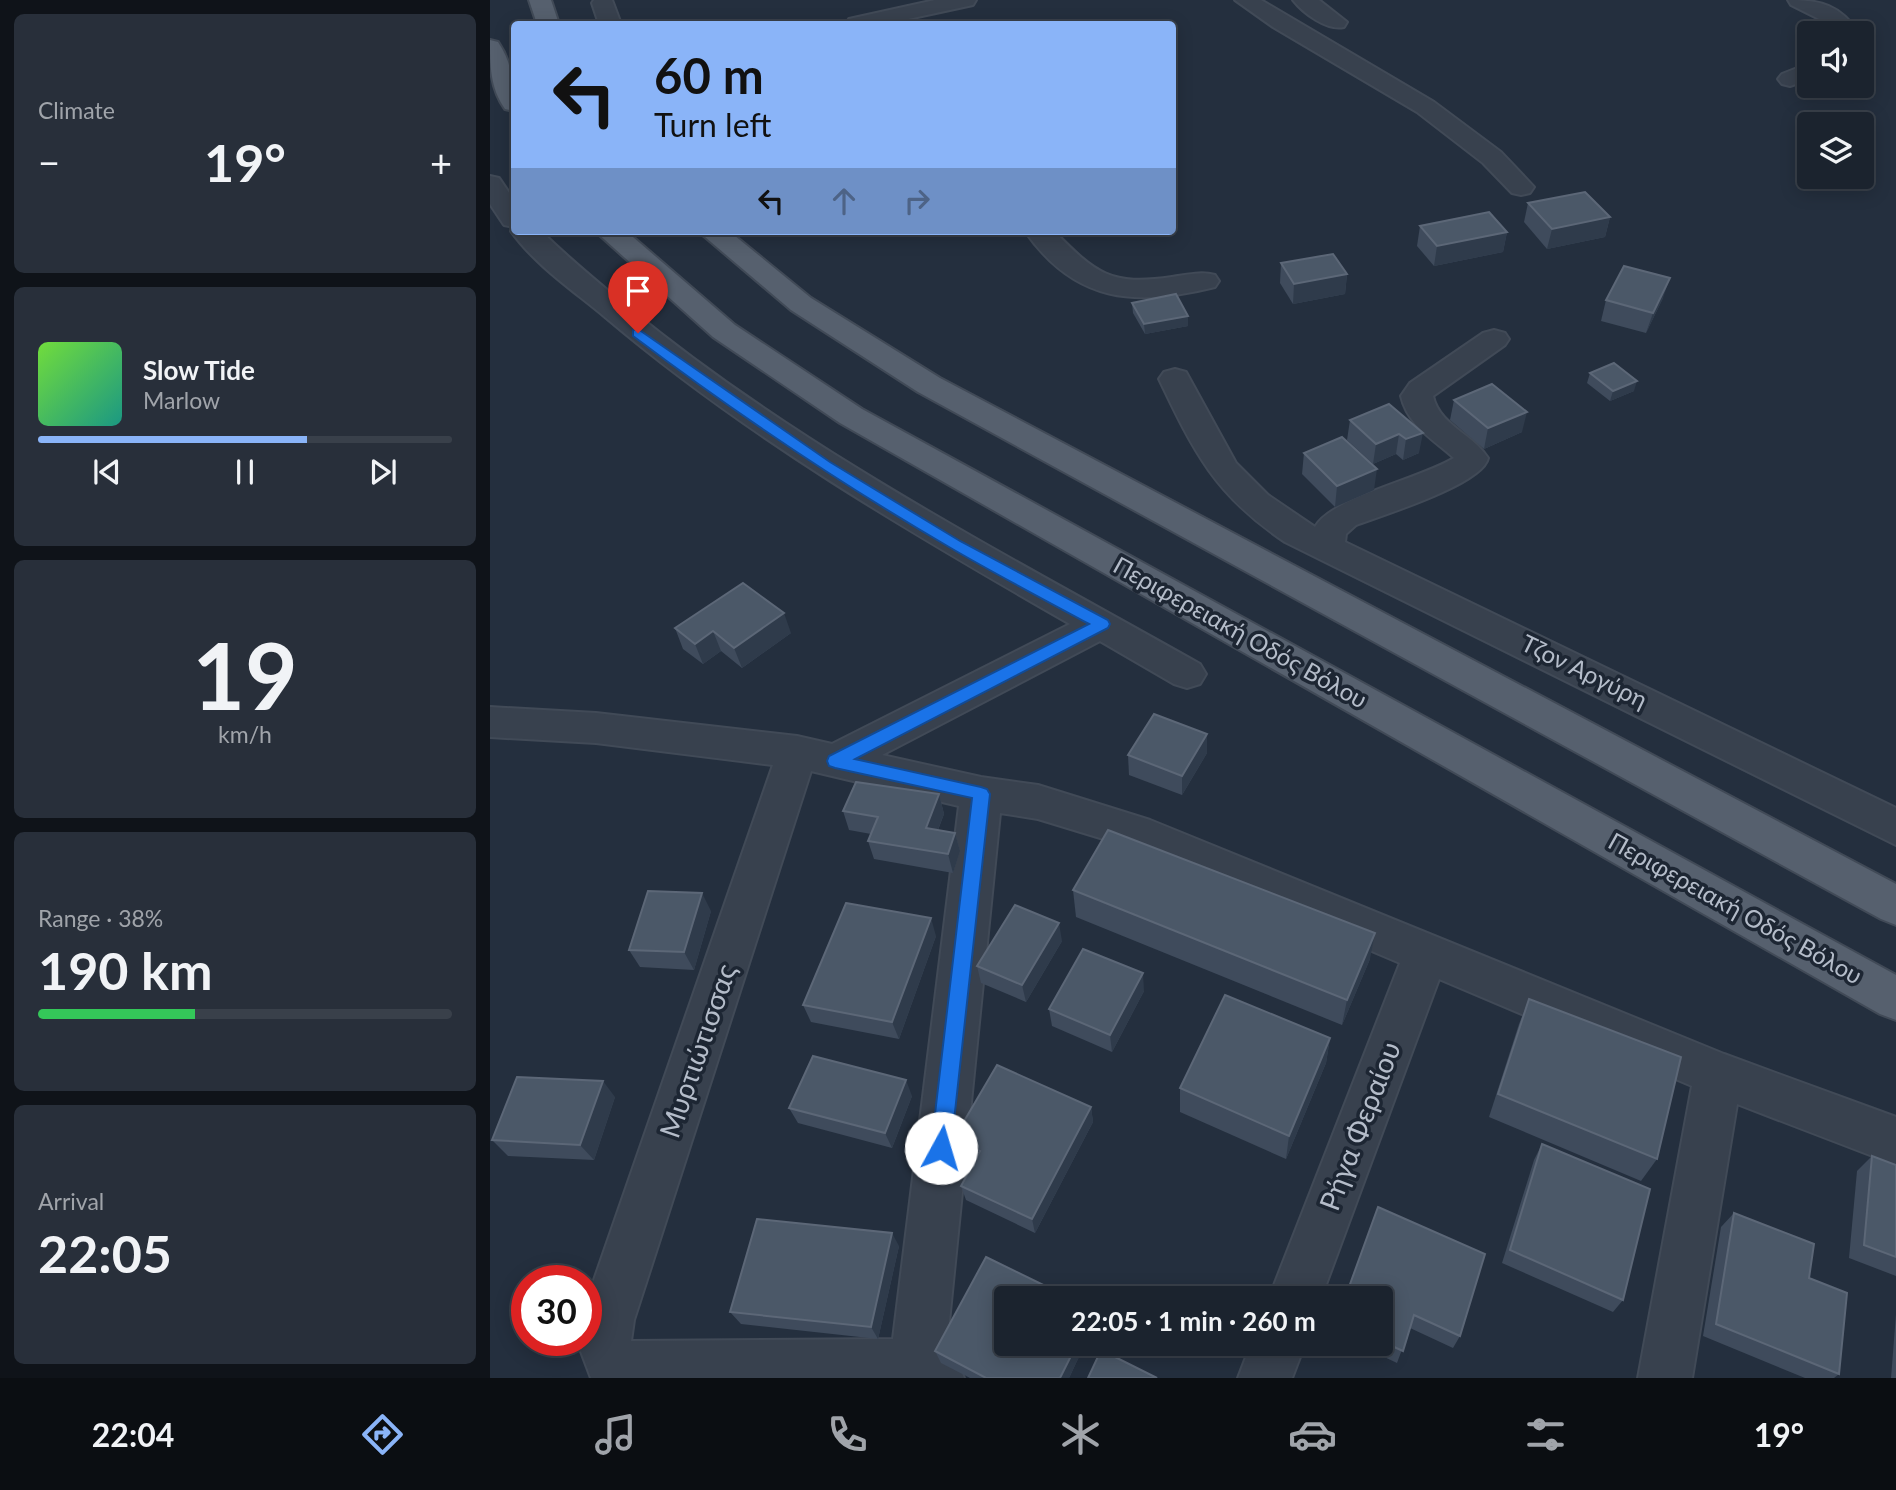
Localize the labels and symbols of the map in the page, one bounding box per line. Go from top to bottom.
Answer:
pin [608,261,668,333]
street label: Περιφερειακή Οδός Βόλου [1109,550,1373,714]
street label: Τζον Αργύρη [1517,628,1652,714]
street label: Περιφερειακή Οδός Βόλου [1604,826,1868,990]
street label: Μυρτιώτισσας [651,959,743,1142]
street label: Ρήγα Φεραίου [1311,1036,1407,1215]
position arrow [904,1111,978,1185]
speed limit sign: 30 [511,1265,602,1356]

